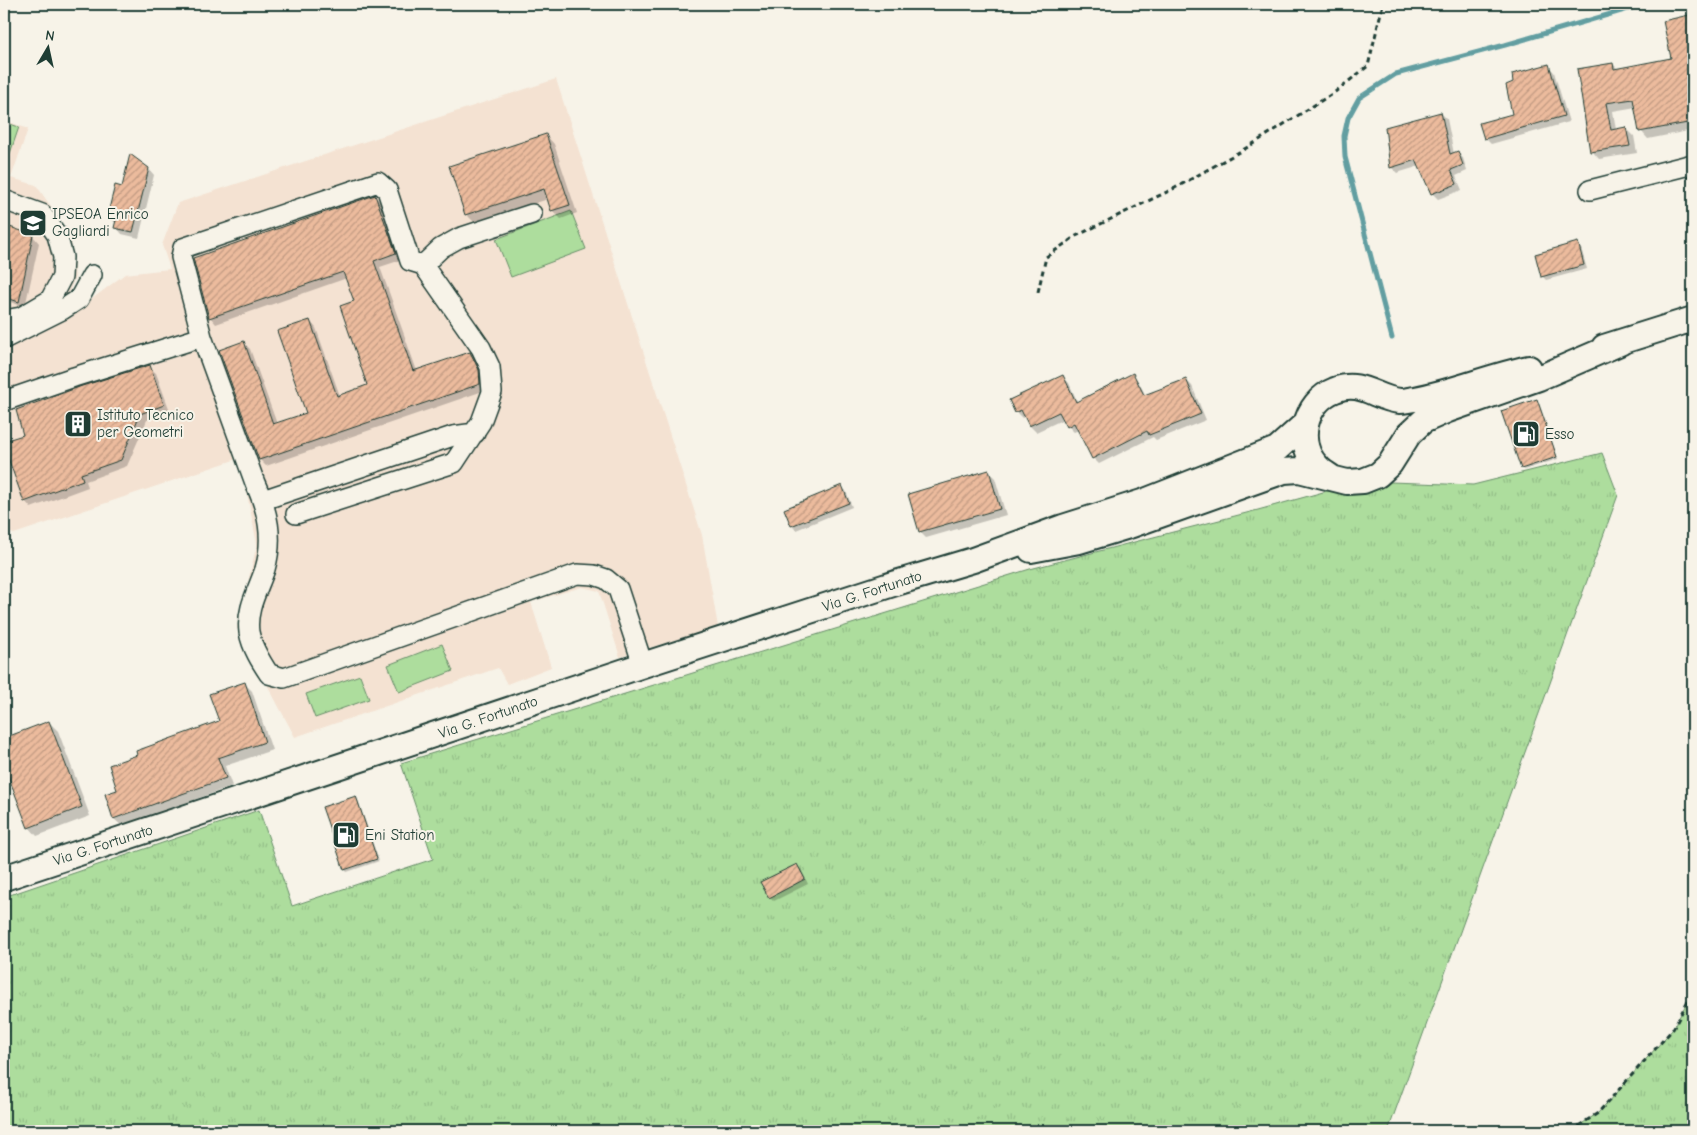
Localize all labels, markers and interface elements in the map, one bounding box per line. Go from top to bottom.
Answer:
north arrow [22,22,72,72]
text: N [44,27,56,45]
place label: IPSEOA Enrico Gagliardi [52,205,149,240]
school or university icon: IPSEOA Enrico Gagliardi [18,208,48,238]
place label: Istituto Tecnico per Geometri [97,406,194,441]
building icon: Istituto Tecnico per Geometri [63,409,93,439]
fuel station icon: Esso [1511,419,1541,449]
place label: Esso [1545,425,1574,443]
street label: Via G. Fortunato [820,566,924,616]
street label: Via G. Fortunato [436,692,540,742]
street label: Via G. Fortunato [51,820,155,870]
fuel station icon: Eni Station [331,820,361,850]
place label: Eni Station [365,826,435,844]

